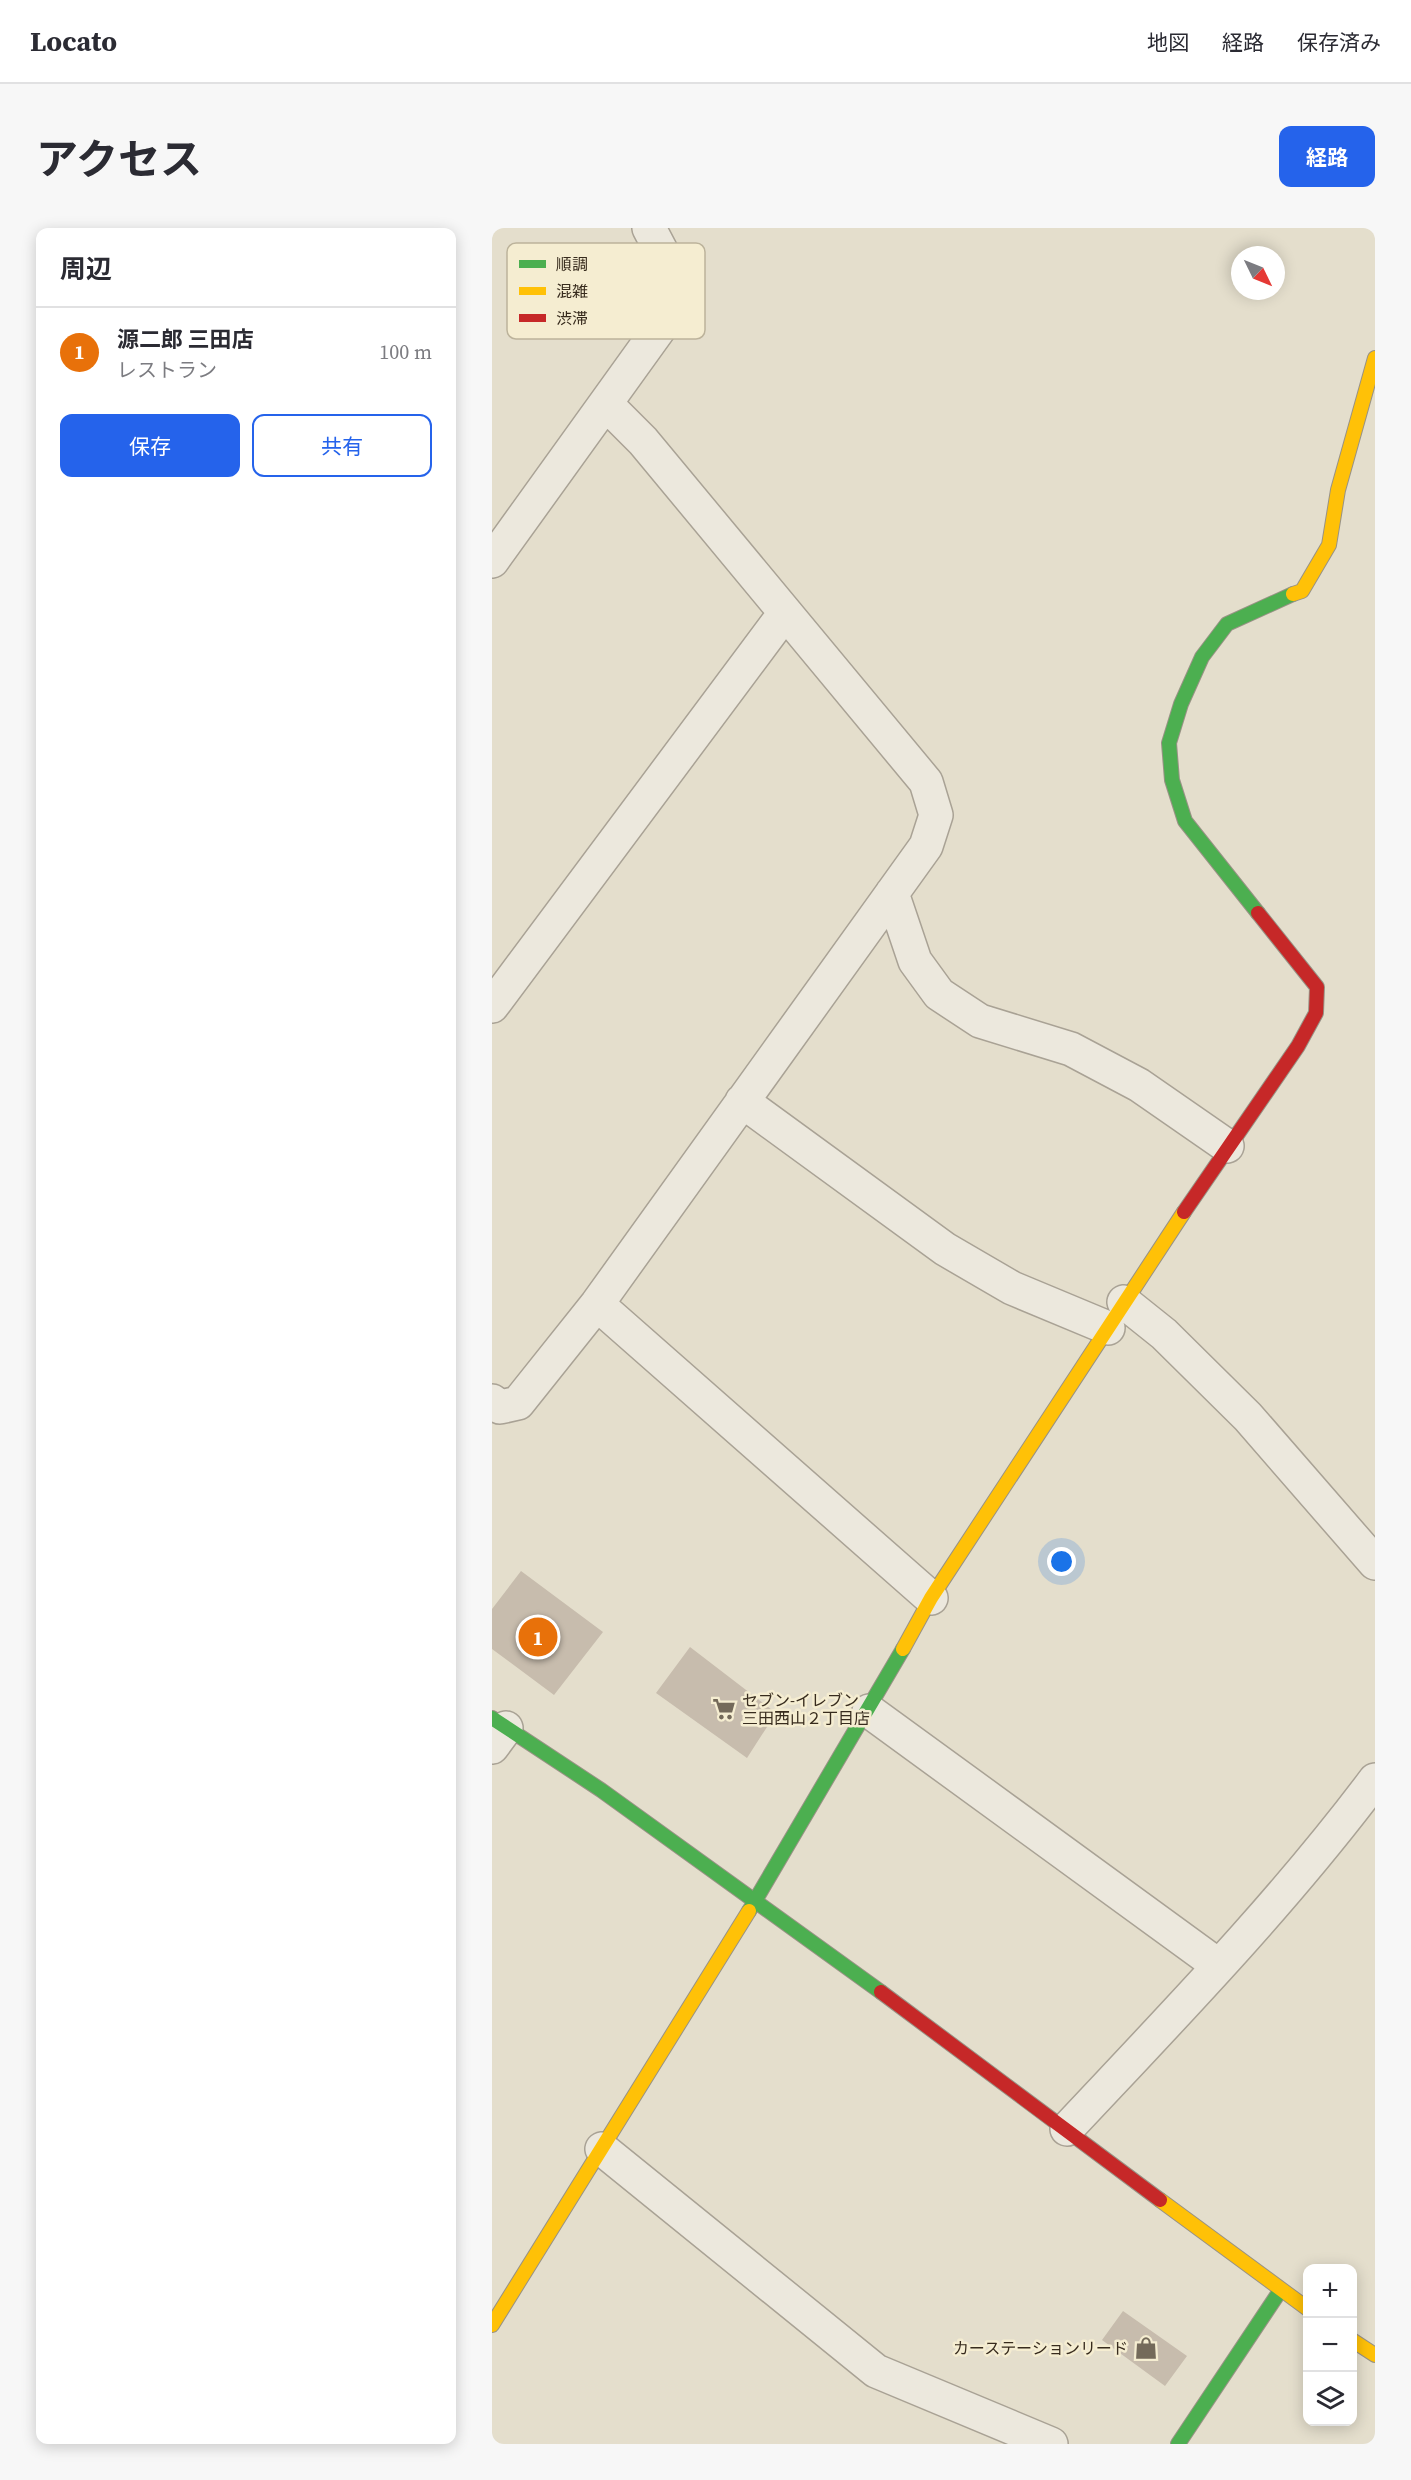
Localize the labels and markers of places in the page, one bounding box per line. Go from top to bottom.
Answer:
pin: 1 [518,1614,558,1660]
place label: セブン-イレブン 三田西山２丁目店 [742,1689,870,1729]
supermarket icon: セブン-イレブン 三田西山２丁目店 [711,1696,737,1722]
shop icon: カーステーションリード [1133,2335,1159,2361]
place label: カーステーションリード [953,2337,1128,2359]

